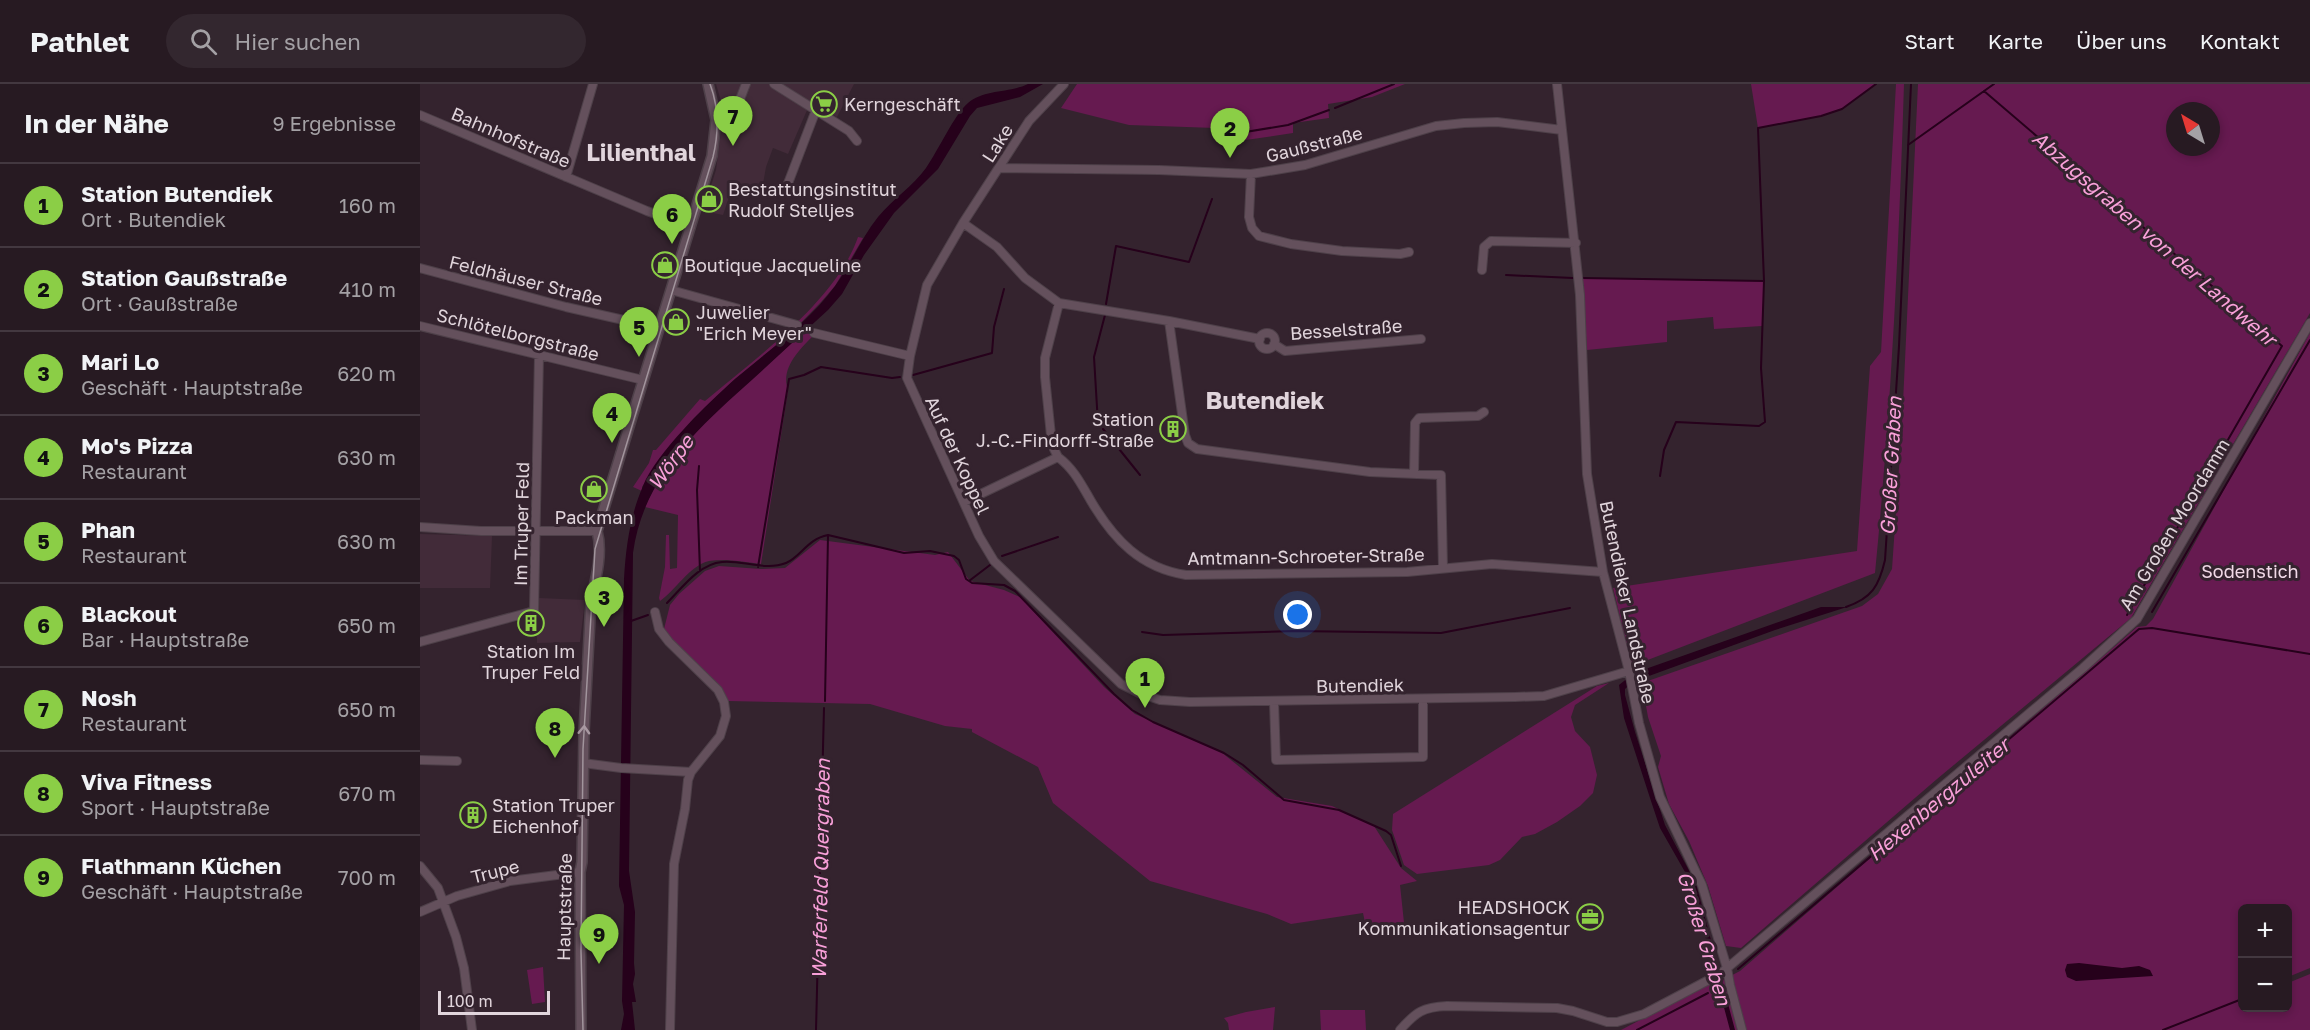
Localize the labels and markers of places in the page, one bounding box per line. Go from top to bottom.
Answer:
supermarket icon: Kerngeschäft [809,89,839,119]
place label: Kerngeschäft [844,93,961,115]
pin: 7 [714,97,752,146]
pin: 2 [1210,109,1250,158]
place label: Bestattungsinstitut Rudolf Stelljes [728,178,897,221]
shop icon: Bestattungsinstitut Rudolf Stelljes [694,184,724,214]
pin: 6 [652,194,692,244]
shop icon: Boutique Jacqueline [650,250,680,280]
place label: Boutique Jacqueline [684,254,861,276]
place label: Juwelier "Erich Meyer" [696,301,812,344]
shop icon: Juwelier "Erich Meyer" [661,307,691,337]
pin: 5 [620,308,658,357]
pin: 4 [592,394,632,443]
place label: Station J.-C.-Findorff-Straße [976,408,1154,451]
building icon: Station J.-C.-Findorff-Straße [1158,414,1188,444]
shop icon: Packman [579,474,609,504]
place label: Packman [555,506,633,528]
pin: 3 [584,578,624,627]
building icon: Station Im Truper Feld [516,608,546,638]
place label: Station Im Truper Feld [482,640,580,683]
pin: 1 [1126,658,1164,708]
pin: 8 [536,708,574,758]
place label: Station Truper Eichenhof [492,794,615,837]
building icon: Station Truper Eichenhof [458,800,488,830]
place label: HEADSHOCK Kommunikationsagentur [1357,896,1570,939]
office icon: HEADSHOCK Kommunikationsagentur [1575,902,1605,932]
pin: 9 [580,914,618,964]

